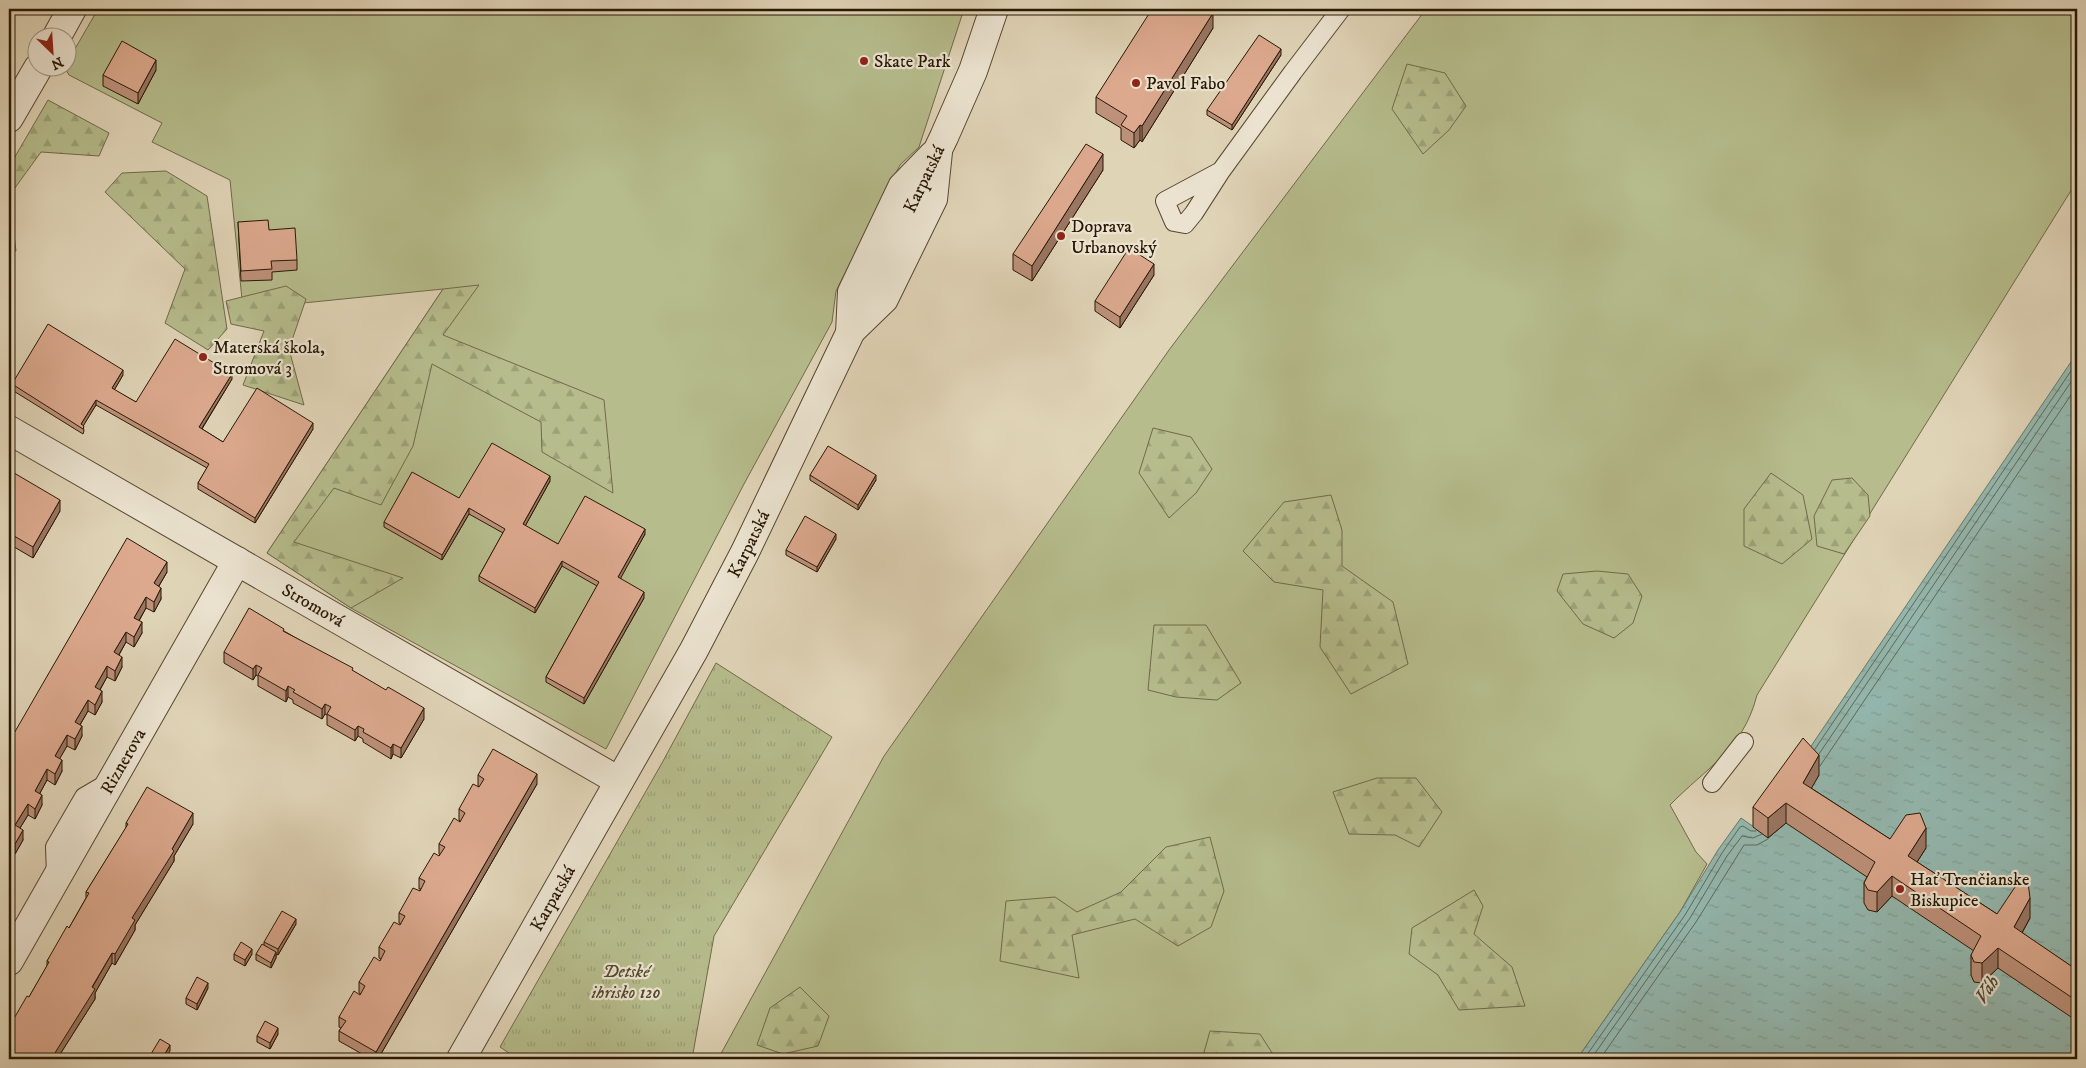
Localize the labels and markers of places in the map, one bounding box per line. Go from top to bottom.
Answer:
place label: Skate Park [874,51,951,73]
marker: Skate Park [858,55,870,67]
place label: Pavol Fabo [1146,73,1225,95]
marker: Pavol Fabo [1130,77,1142,89]
place label: Doprava Urbanovský [1071,216,1157,259]
marker: Doprava Urbanovský [1055,230,1067,242]
place label: Materská škola, Stromová 3 [213,337,325,380]
marker: Materská škola, Stromová 3 [197,351,209,363]
place label: Hať Trenčianske Biskupice [1910,869,2029,912]
marker: Hať Trenčianske Biskupice [1894,883,1906,895]

